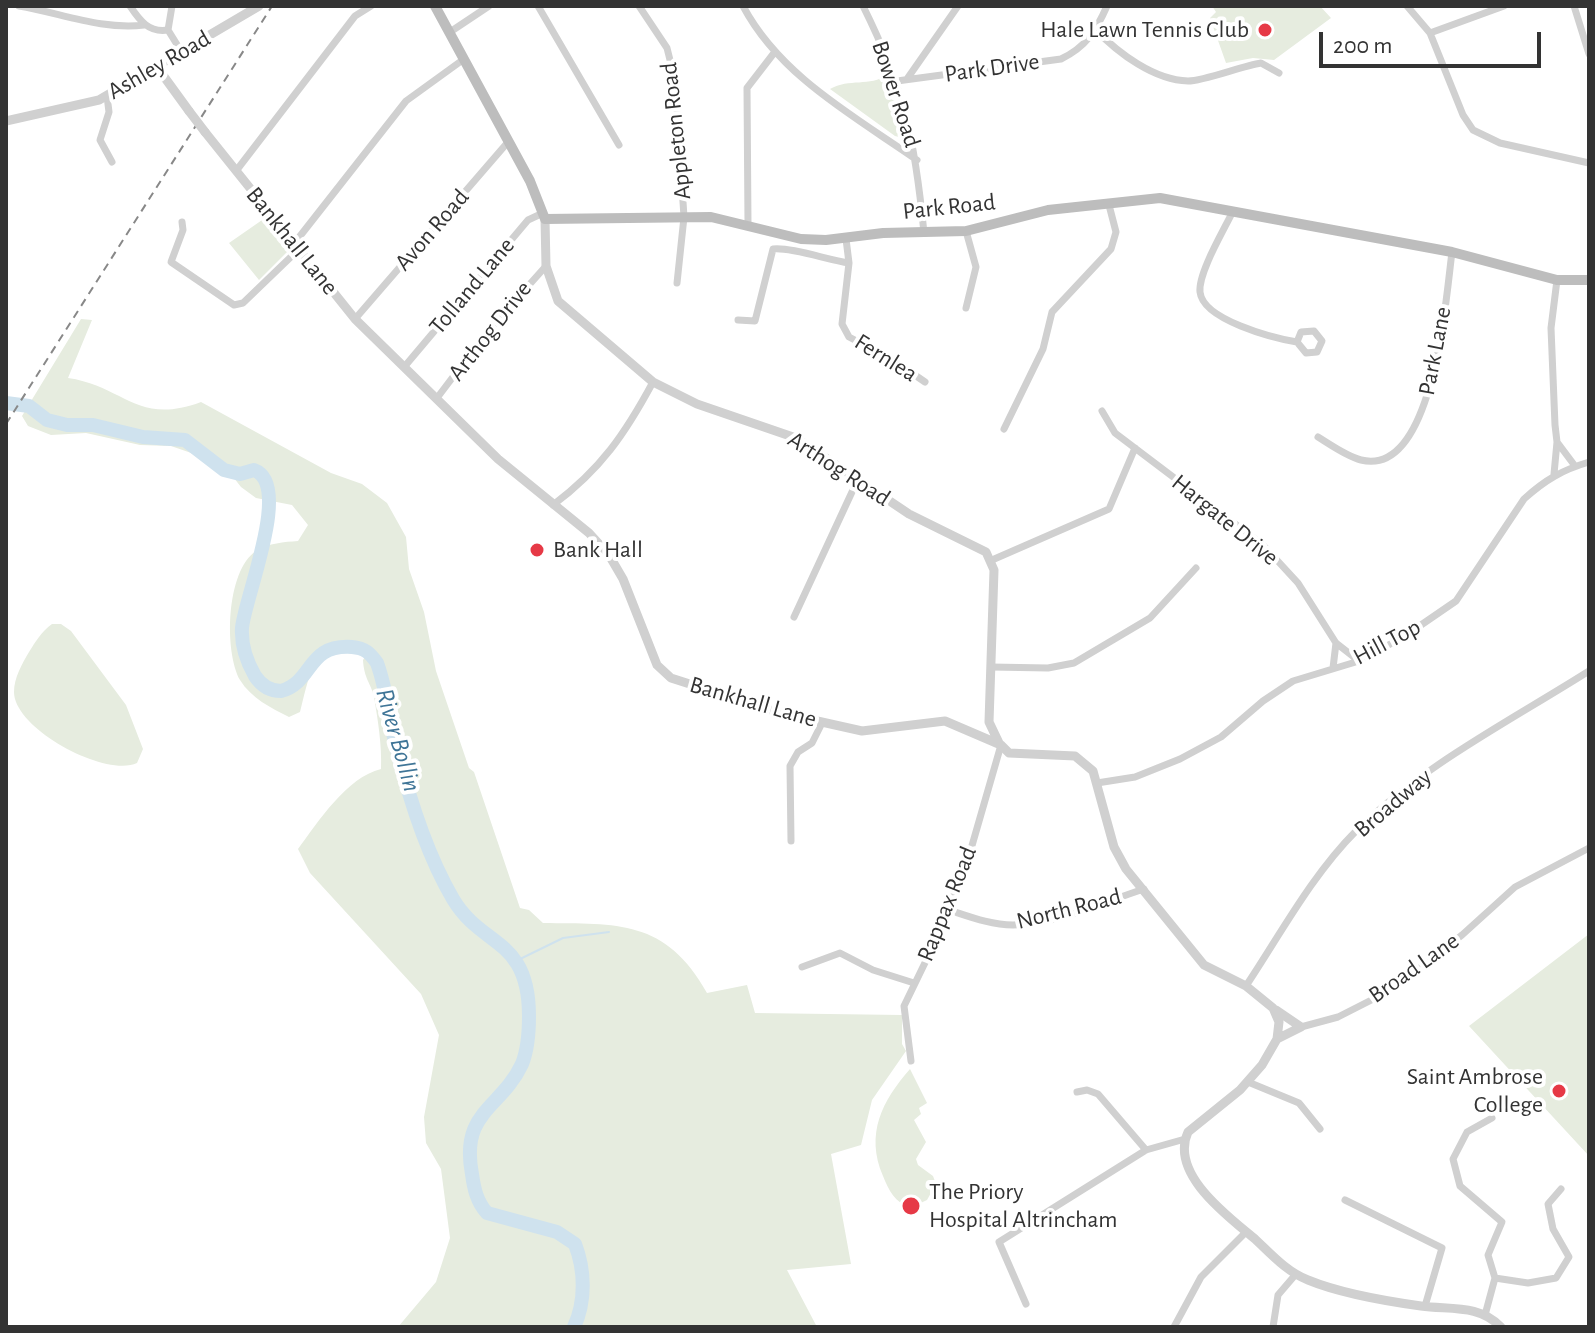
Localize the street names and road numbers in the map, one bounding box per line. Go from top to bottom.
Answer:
street label: Ashley Road [102,24,216,106]
street label: Bower Road [865,37,927,151]
street label: Park Drive [943,47,1041,89]
street label: Appleton Road [654,61,698,201]
street label: Bankhall Lane [240,181,344,301]
street label: Avon Road [389,183,475,277]
street label: Park Road [901,188,997,226]
street label: Tolland Lane [423,232,521,340]
street label: Arthog Drive [442,275,538,387]
street label: Park Lane [1412,304,1458,398]
street label: Fernlea [849,328,923,388]
street label: Arthog Road [782,425,896,513]
street label: Hargate Drive [1166,468,1284,572]
street label: Hill Top [1348,612,1426,672]
street label: Bankhall Lane [686,670,820,734]
street label: Broadway [1348,762,1438,844]
street label: Rappax Road [911,842,983,966]
street label: North Road [1014,882,1124,936]
street label: Broad Lane [1363,926,1465,1010]

